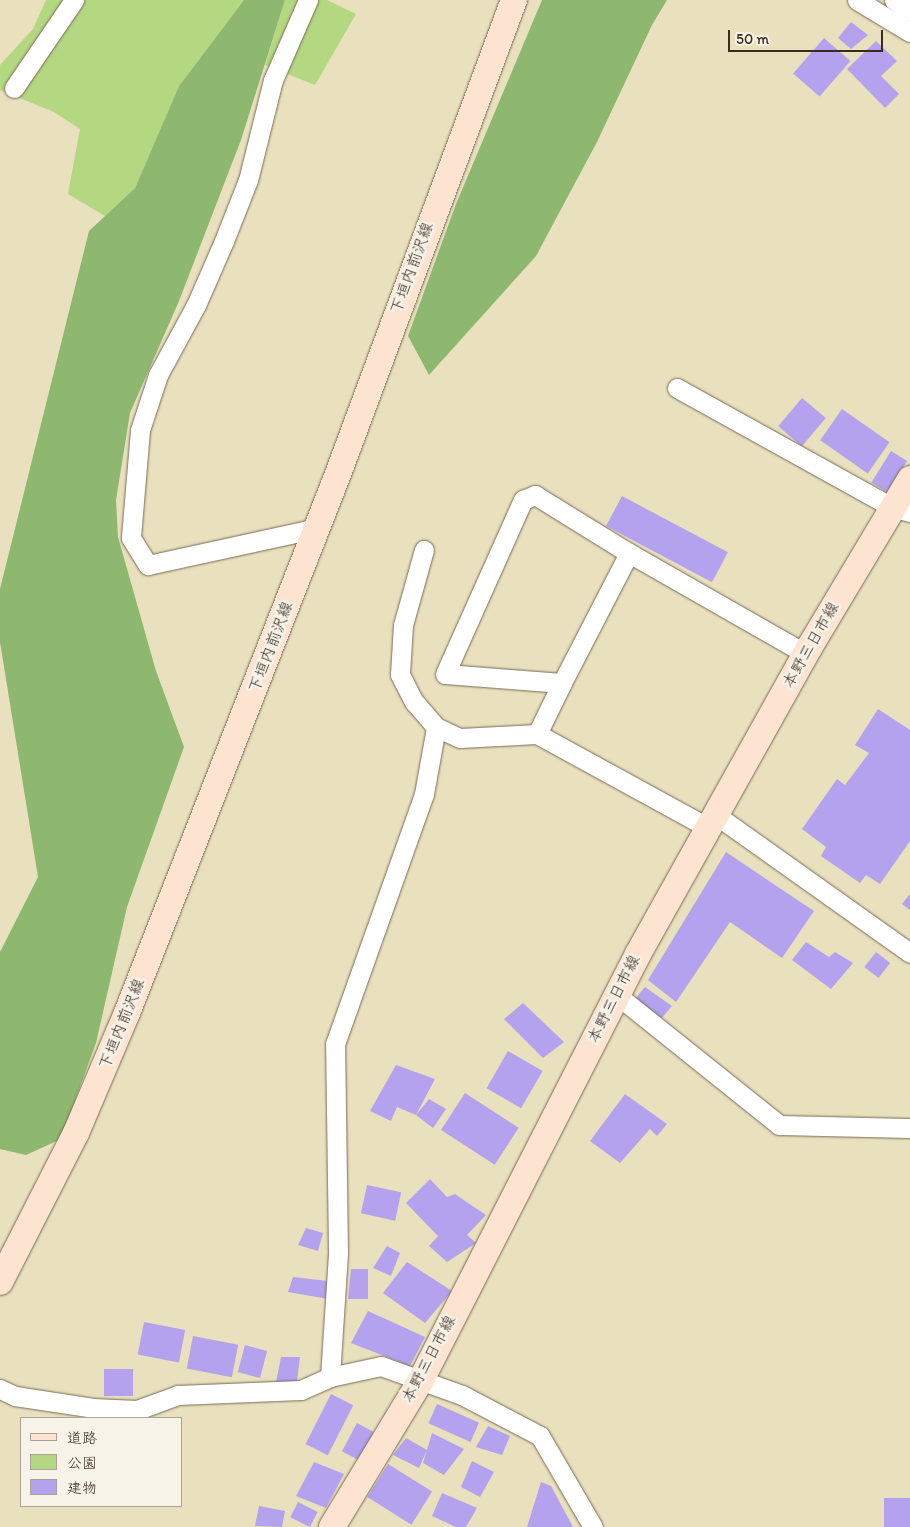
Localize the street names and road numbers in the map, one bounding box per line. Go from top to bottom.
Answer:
street label: 下垣内前沢線 [387,220,437,316]
street label: 下垣内前沢線 [245,599,297,695]
street label: 本野三日市線 [779,599,843,691]
street label: 本野三日市線 [584,952,644,1046]
street label: 下垣内前沢線 [95,976,149,1072]
street label: 本野三日市線 [398,1312,460,1406]

